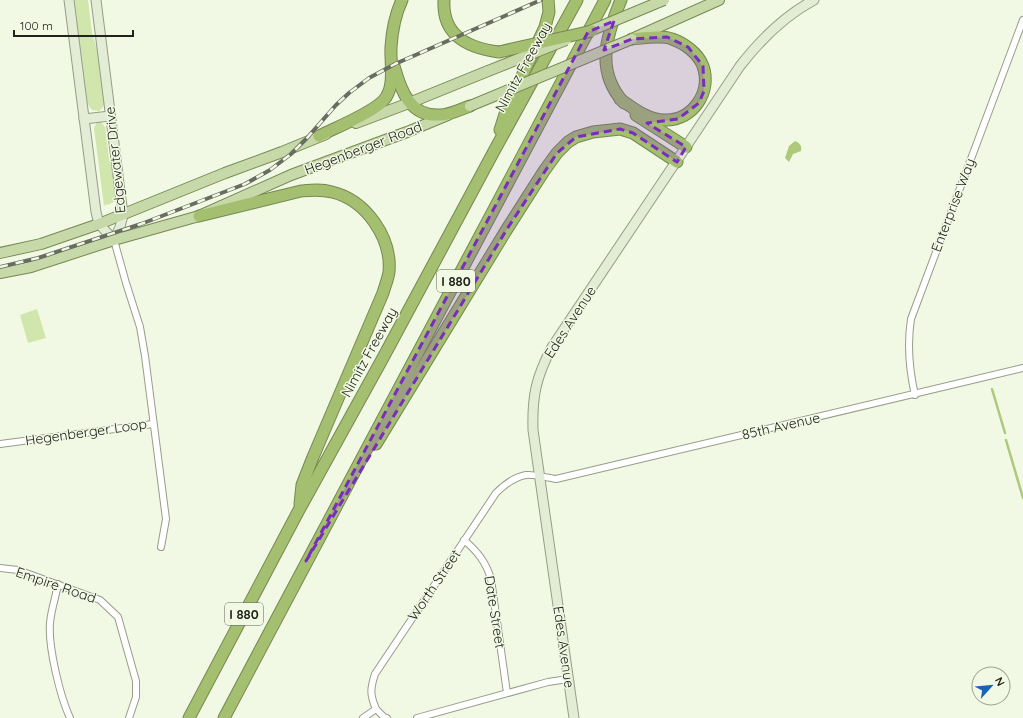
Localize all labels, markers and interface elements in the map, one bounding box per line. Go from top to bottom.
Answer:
scale bar [14,12,133,38]
text: 100 m [20,18,53,33]
street label: Nimitz Freeway [491,19,555,115]
street label: Edgewater Drive [100,106,130,214]
street label: Hegenberger Road [302,117,424,179]
street label: Enterprise Way [927,156,979,254]
road number: I 880 [437,270,475,292]
street label: Edes Avenue [540,282,600,362]
street label: Nimitz Freeway [337,304,401,400]
street label: 85th Avenue [740,408,822,444]
street label: Hegenberger Loop [24,415,148,449]
street label: Worth Street [404,546,465,624]
street label: Empire Road [13,563,99,607]
street label: Date Street [480,574,510,650]
road number: I 880 [225,603,263,625]
street label: Edes Avenue [549,605,579,689]
north arrow [971,666,1011,706]
text: N [992,675,1008,688]

